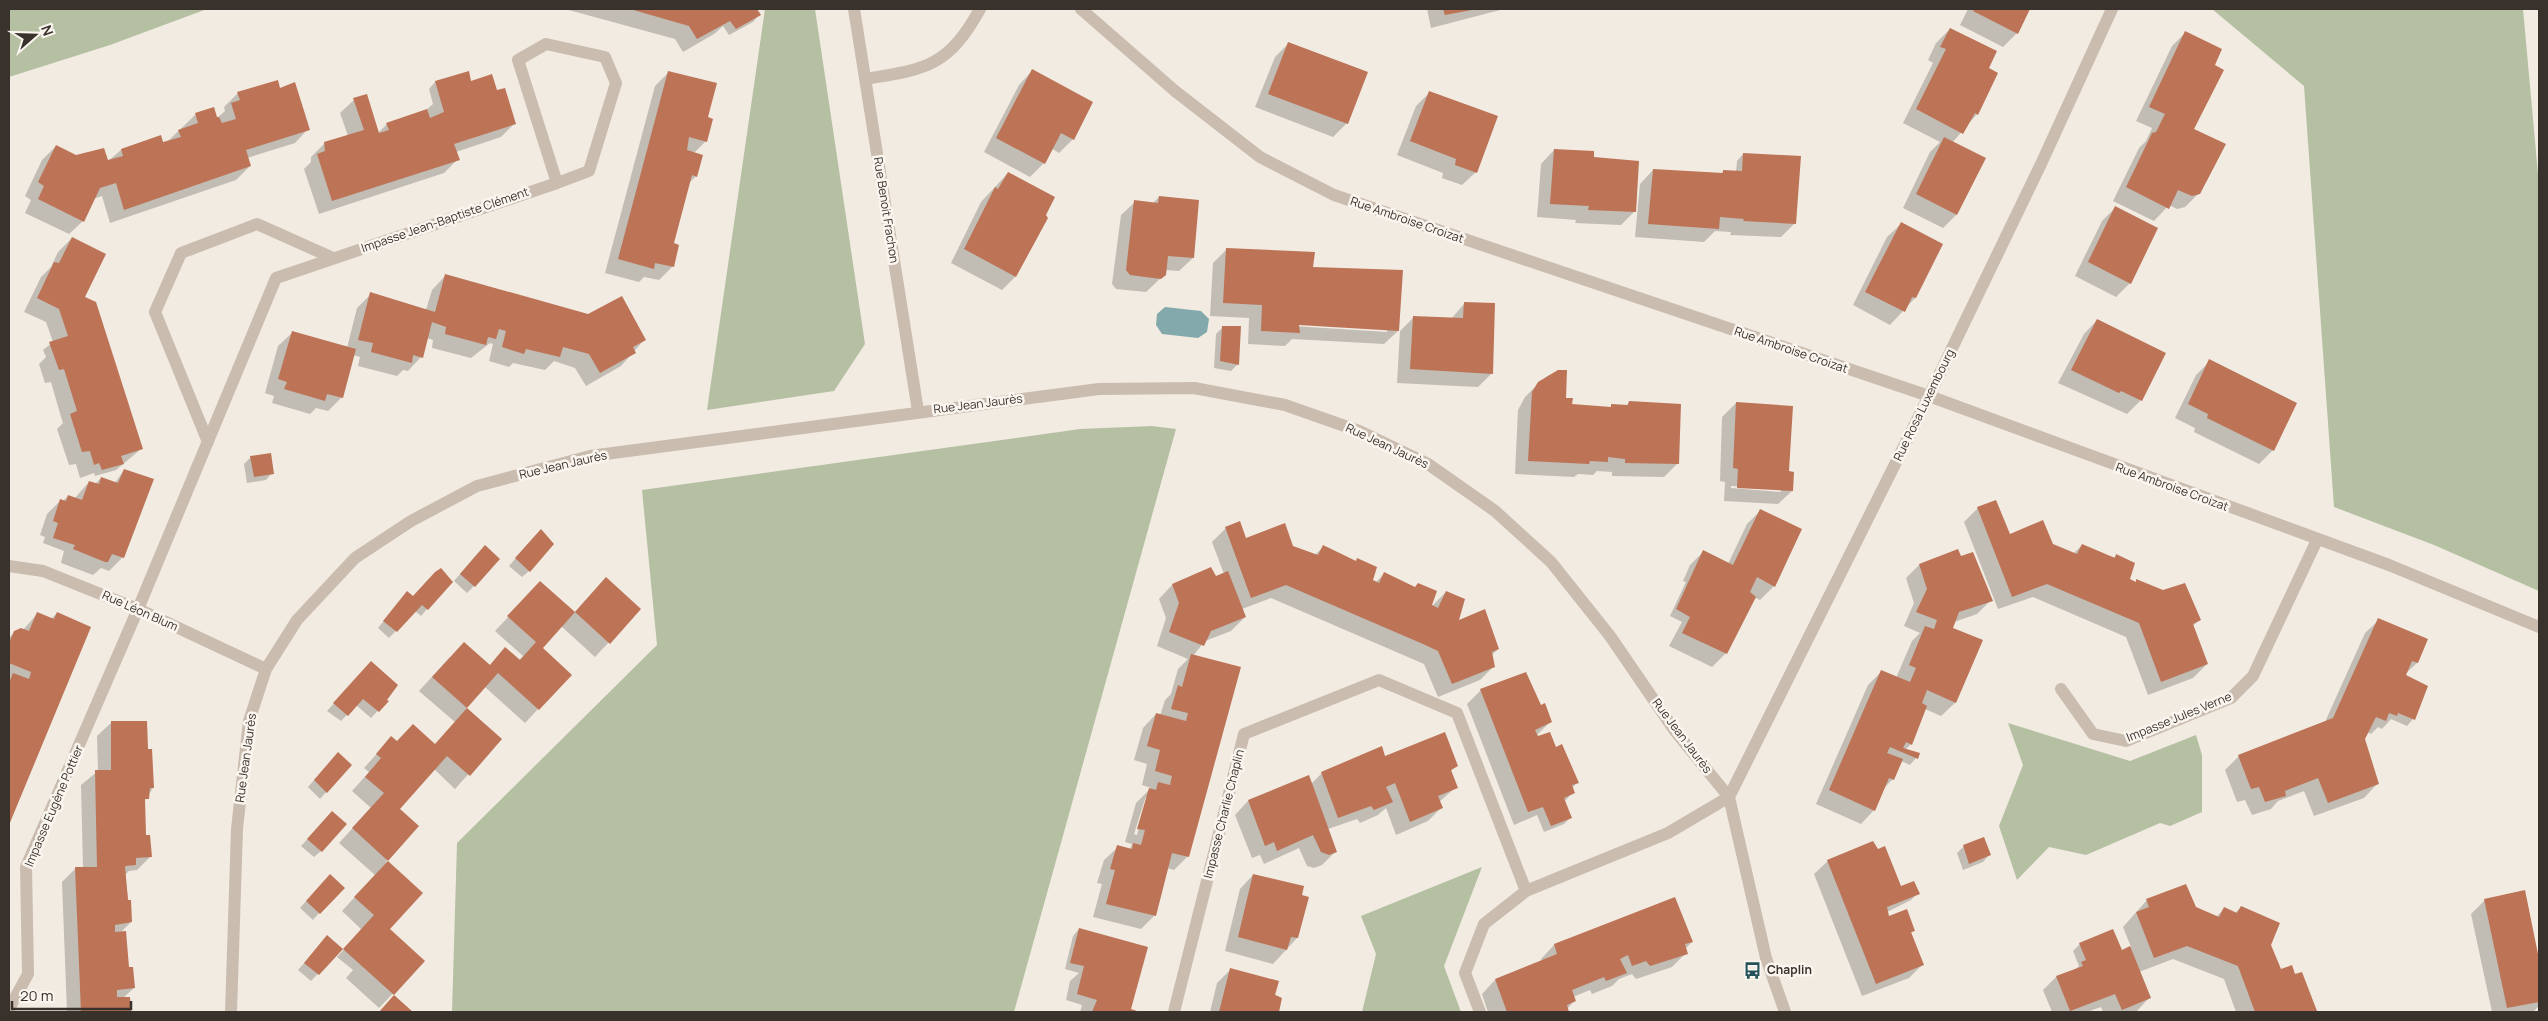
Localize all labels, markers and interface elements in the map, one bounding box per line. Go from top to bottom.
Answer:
north arrow [10,10,60,60]
text: N [37,22,58,38]
street label: Rue Benoit Frachon [870,156,903,264]
street label: Impasse Jean-Baptiste Clément [359,183,531,256]
street label: Rue Ambroise Croizat [1348,192,1466,247]
street label: Rue Ambroise Croizat [1732,322,1850,377]
street label: Rue Rosa Luxembourg [1889,346,1958,464]
street label: Rue Jean Jaurès [932,390,1024,417]
street label: Rue Jean Jaurès [1343,419,1431,472]
street label: Rue Jean Jaurès [517,446,609,483]
street label: Rue Ambroise Croizat [2113,458,2231,515]
street label: Rue Léon Blum [100,586,181,635]
street label: Impasse Jules Verne [2124,688,2234,745]
street label: Rue Jean Jaurès [1649,695,1716,777]
street label: Rue Jean Jaurès [231,712,260,804]
street label: Impasse Eugène Pottier [20,742,87,869]
street label: Impasse Charlie Chaplin [1199,747,1248,880]
bus stop icon: Chaplin [1743,960,1763,980]
place label: Chaplin [1767,961,1812,978]
scale bar [12,978,131,1010]
text: 20 m [20,985,53,1006]

